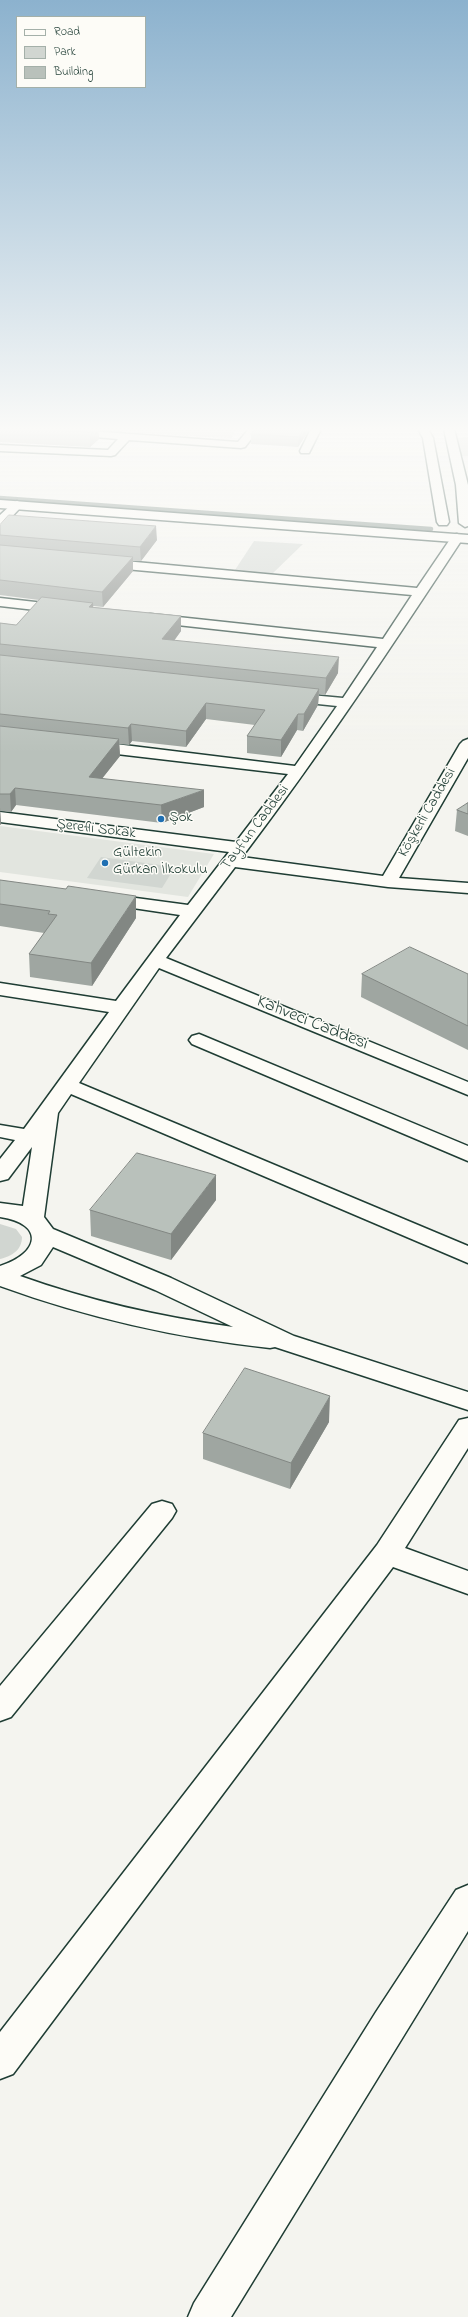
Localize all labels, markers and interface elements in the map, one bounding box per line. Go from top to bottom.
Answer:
legend [16,16,146,88]
text: Road [54,23,80,41]
text: Park [54,43,76,61]
text: Building [54,63,93,81]
street label: Köşkerli Caddesi [395,765,461,861]
street label: Tayfun Caddesi [218,782,294,874]
place label: Şok [169,810,193,828]
marker: Şok [156,814,166,824]
street label: Şerefli Sokak [55,816,137,844]
place label: Gültekin Gürkan İlkokulu [113,845,208,880]
marker: Gültekin Gürkan İlkokulu [100,858,110,868]
street label: Kahveci Caddesi [253,992,371,1056]

